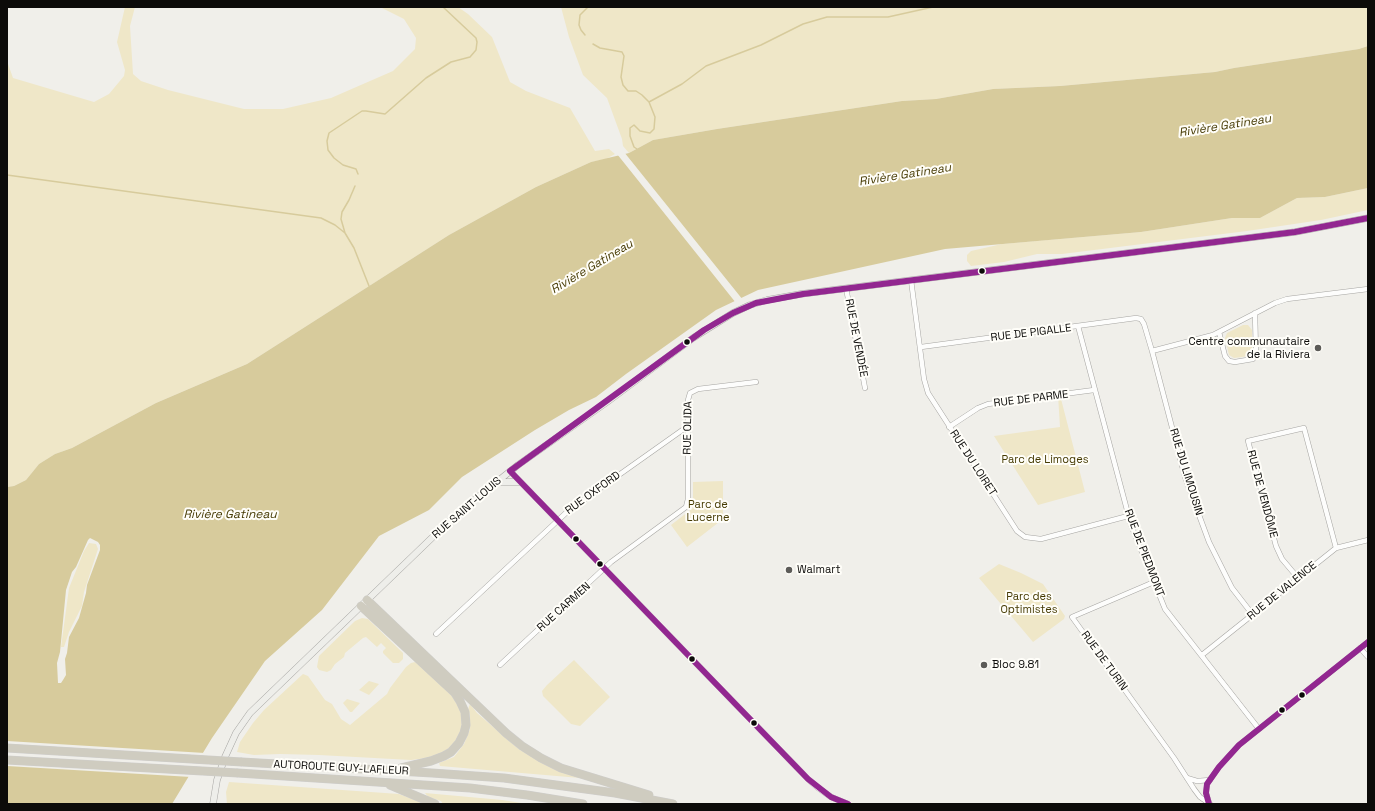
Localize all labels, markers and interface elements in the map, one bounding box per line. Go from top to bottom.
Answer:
water label: Rivière Gatineau [1178,112,1272,140]
water label: Rivière Gatineau [858,161,952,189]
water label: Rivière Gatineau [548,237,636,297]
unlabelled marker [977,266,987,276]
street label: RUE DE VENDÉE [842,298,870,378]
street label: RUE DE PIGALLE [990,321,1072,345]
place label: Centre communautaire de la Riviera [1188,335,1310,361]
unlabelled marker [682,337,692,347]
marker: Centre communautaire de la Riviera [1313,343,1323,353]
street label: RUE DE PARME [993,388,1069,410]
street label: RUE OLIDA [681,401,695,455]
street label: RUE DU LOIRET [947,427,999,499]
street label: RUE DU LIMOUSIN [1166,427,1206,517]
street label: RUE DE VENDÔME [1244,449,1280,539]
park label: Parc de Limoges [1002,453,1088,467]
street label: RUE OXFORD [563,469,623,517]
street label: RUE SAINT-LOUIS [430,474,504,542]
park label: Parc de Lucerne [686,498,730,524]
street label: RUE DE PIEDMONT [1121,507,1167,599]
water label: Rivière Gatineau [184,508,276,522]
unlabelled marker [571,534,581,544]
unlabelled marker [595,559,605,569]
street label: RUE DE VALENCE [1245,559,1319,623]
place label: Walmart [797,563,841,577]
marker: Walmart [784,565,794,575]
street label: RUE CARMEN [535,580,593,634]
park label: Parc des Optimistes [1001,590,1057,616]
street label: RUE DE TURIN [1078,629,1130,693]
unlabelled marker [687,654,697,664]
place label: Bloc 9.81 [992,658,1039,672]
marker: Bloc 9.81 [979,660,989,670]
unlabelled marker [1297,690,1307,700]
unlabelled marker [1277,705,1287,715]
unlabelled marker [749,718,759,728]
street label: AUTOROUTE GUY-LAFLEUR [273,758,409,778]

